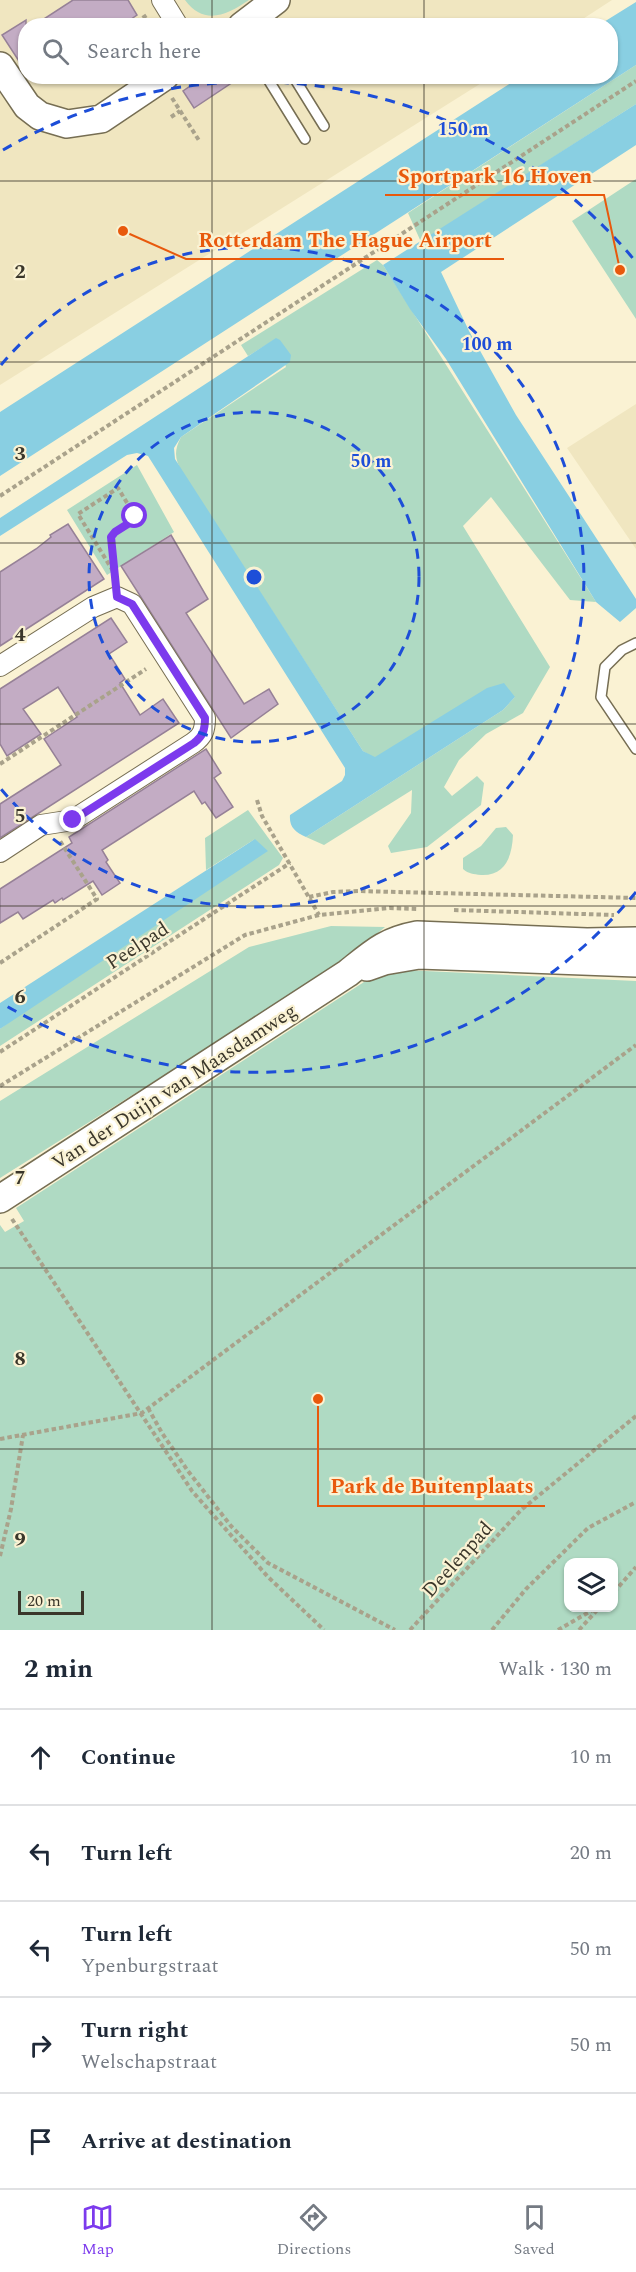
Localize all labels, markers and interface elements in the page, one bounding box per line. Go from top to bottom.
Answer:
search box [18,18,618,84]
icon: search [39,35,72,68]
text: Search here [87,35,201,68]
text: 150 m [437,116,489,143]
callout: Sportpark 16 Hoven [385,156,604,195]
text: Sportpark 16 Hoven [398,161,592,193]
callout: Rotterdam The Hague Airport [186,220,504,259]
text: Rotterdam The Hague Airport [198,225,492,257]
text: 2 [14,257,26,287]
text: 100 m [461,331,513,358]
text: 3 [14,439,26,469]
text: 50 m [351,448,391,475]
route start [121,502,147,528]
centre of rings [244,567,264,587]
text: 4 [14,620,26,650]
text: 5 [14,801,26,831]
route end [59,806,85,832]
street label: Peelpad [100,914,175,977]
text: 6 [14,982,26,1012]
street label: Van der Duijn van Maasdamweg [46,996,303,1178]
text: 7 [14,1163,26,1193]
text: 8 [14,1344,26,1374]
callout: Park de Buitenplaats [318,1467,545,1506]
text: Park de Buitenplaats [330,1471,534,1503]
street label: Deelenpad [415,1515,500,1605]
text: 9 [14,1525,26,1555]
map controls [564,1558,618,1612]
button: layers [564,1558,618,1612]
scale bar [18,1588,84,1616]
text: 20 m [27,1589,61,1613]
text: 2 min [24,1649,93,1689]
text: Walk · 130 m [499,1654,612,1684]
icon: ahead [24,1741,57,1774]
text: Continue [81,1741,176,1774]
text: 10 m [570,1742,612,1772]
icon: left [24,1837,57,1870]
text: Turn left [81,1837,173,1870]
text: 20 m [570,1838,612,1868]
text: Turn left [81,1918,173,1951]
icon: left [24,1933,57,1966]
text: 50 m [570,1934,612,1964]
text: Ypenburgstraat [81,1951,219,1981]
text: Turn right [81,2014,188,2047]
icon: right [24,2029,57,2062]
text: 50 m [570,2030,612,2060]
text: Welschapstraat [81,2047,217,2077]
icon: arrive [24,2125,57,2158]
text: Arrive at destination [81,2125,292,2158]
tab: Map [81,2201,114,2261]
tab: Directions [277,2201,351,2261]
tab: Saved [514,2201,555,2261]

